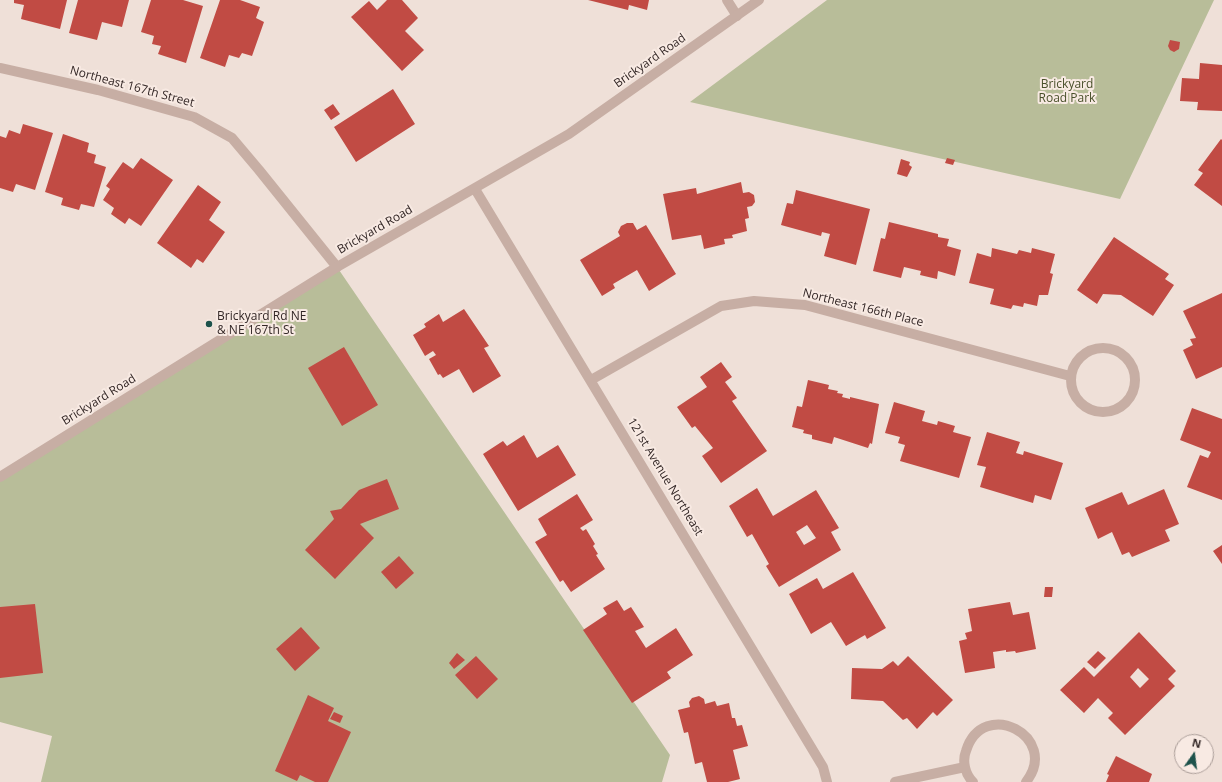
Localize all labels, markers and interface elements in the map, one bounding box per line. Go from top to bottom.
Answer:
street label: Brickyard Road [611,31,689,91]
street label: Northeast 167th Street [68,63,196,111]
park label: Brickyard Road Park [1039,78,1095,106]
street label: Brickyard Road [335,203,415,257]
street label: Northeast 166th Place [801,286,925,330]
place label: Brickyard Rd NE & NE 167th St [217,310,306,338]
marker: Brickyard Rd NE & NE 167th St [204,319,214,329]
street label: Brickyard Road [59,372,139,428]
street label: 121st Avenue Northeast [624,416,706,538]
north arrow [1174,734,1214,774]
text: N [1191,734,1203,751]

